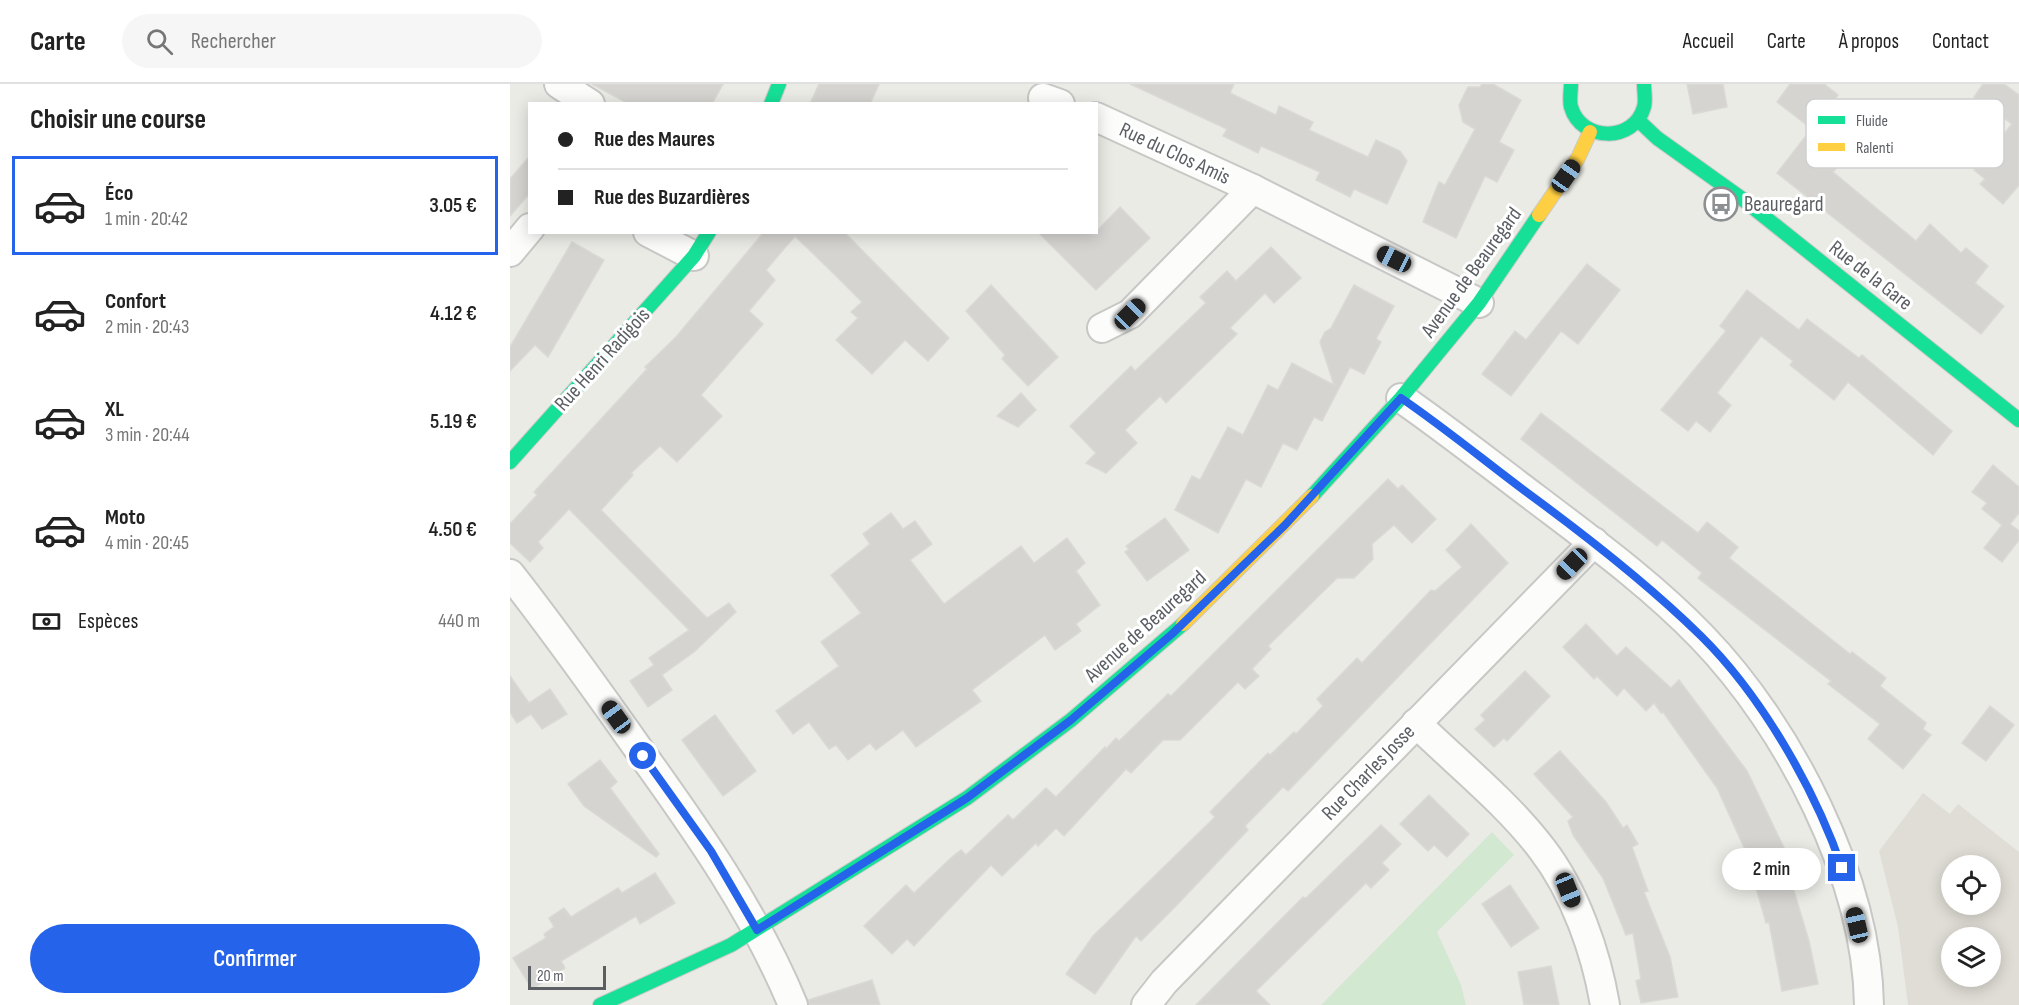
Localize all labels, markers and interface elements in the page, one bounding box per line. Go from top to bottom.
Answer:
search box [122,14,542,68]
text: Carte [30,25,86,58]
icon: search [143,25,176,58]
text: Rechercher [191,28,276,55]
text: Accueil [1683,29,1734,54]
text: Carte [1767,29,1806,54]
text: À propos [1839,29,1899,54]
text: Contact [1932,29,1989,54]
legend [1806,99,2004,168]
text: Choisir une course [30,104,206,136]
text: Fluide [1856,112,1888,131]
street label: Rue du Clos Amis [1116,117,1234,190]
text: Rue des Maures [594,126,715,153]
text: Ralenti [1856,139,1894,158]
car [1548,156,1584,196]
icon: car [33,179,87,233]
text: Éco [105,180,133,207]
text: Rue des Buzardières [594,184,750,211]
bus stop icon: Beauregard [1703,186,1739,222]
text: 3.05 € [429,192,477,219]
place label: Beauregard [1744,192,1823,217]
street label: Avenue de Beauregard [1415,202,1527,343]
text: 1 min · 20:42 [105,207,188,231]
street label: Rue de la Gare [1824,235,1917,316]
car [1374,243,1414,275]
icon: car [33,287,87,341]
text: Confort [105,288,166,315]
car [1111,295,1149,333]
text: 4.12 € [430,300,477,327]
street label: Rue Henri Radigois [549,303,655,416]
text: 2 min · 20:43 [105,315,189,339]
icon: car [33,395,87,449]
text: XL [105,396,124,423]
text: 5.19 € [430,408,477,435]
text: 3 min · 20:44 [105,423,190,447]
icon: car [33,503,87,557]
text: Moto [105,504,145,531]
text: 4.50 € [428,516,477,543]
text: 4 min · 20:45 [105,531,189,555]
car [1553,545,1591,583]
street label: Avenue de Beauregard [1079,565,1211,688]
icon: cash [30,605,63,638]
text: Espèces [78,608,138,635]
text: 440 m [438,609,480,633]
car [598,697,634,737]
street label: Rue Charles Josse [1317,719,1420,825]
route start [629,742,656,769]
callout: 2 min [1722,847,1821,889]
route end [1828,854,1855,881]
map controls [1941,855,2001,987]
button: locate [1941,855,2001,915]
text: 2 min [1753,857,1790,881]
car [1553,870,1583,910]
car [1844,905,1870,945]
button: Confirmer [30,924,480,993]
button: layers [1941,927,2001,987]
scale bar [528,963,606,990]
text: 20 m [537,967,564,986]

